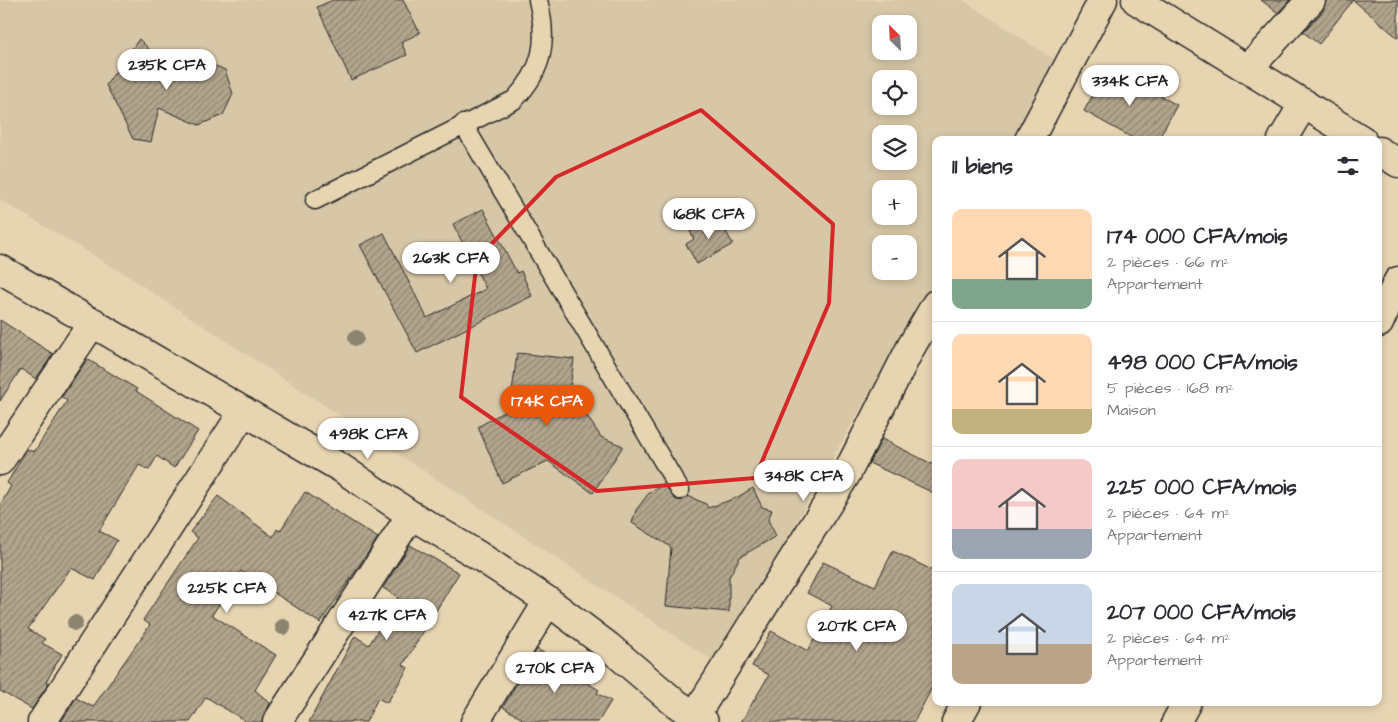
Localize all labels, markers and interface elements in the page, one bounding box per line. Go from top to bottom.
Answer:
north arrow [872,15,918,60]
map controls [872,15,917,280]
pin: 235K CFA [115,48,219,91]
text: 235K CFA [128,54,206,76]
pin: 334K CFA [1078,64,1182,107]
button: locate [872,70,917,115]
text: 334K CFA [1092,70,1168,92]
button: layers [872,125,917,170]
text: 11 biens [952,152,1013,181]
icon: filters [1334,152,1362,180]
button: + [872,180,917,225]
pin: 168K CFA [657,198,761,240]
text: 168K CFA [673,203,745,225]
text: 174 000 CFA/mois [1107,222,1288,251]
icon: home [992,229,1052,289]
button: − [872,235,917,280]
pin: 263K CFA [399,242,503,284]
text: 263K CFA [413,247,489,269]
text: 2 pièces · 66 m² [1107,251,1229,273]
text: Appartement [1107,273,1203,295]
text: 498 000 CFA/mois [1107,348,1298,377]
icon: home [992,354,1052,414]
text: 5 pièces · 168 m² [1107,377,1234,399]
pin: 174K CFA [495,384,599,427]
text: 174K CFA [511,390,583,412]
text: Maison [1107,399,1156,421]
pin: 498K CFA [316,418,420,460]
text: 498K CFA [328,423,408,445]
pin: 348K CFA [752,460,856,502]
text: 348K CFA [765,465,843,487]
text: 225 000 CFA/mois [1107,473,1297,502]
icon: home [992,479,1052,539]
text: 2 pièces · 64 m² [1107,502,1230,524]
text: Appartement [1107,524,1203,546]
pin: 225K CFA [175,572,279,614]
text: 225K CFA [188,577,266,599]
pin: 427K CFA [335,598,439,641]
text: 207 000 CFA/mois [1107,598,1296,627]
text: 427K CFA [348,604,426,626]
icon: home [992,604,1052,664]
pin: 207K CFA [805,610,909,652]
text: 207K CFA [818,615,896,637]
text: 2 pièces · 64 m² [1107,627,1230,649]
text: Appartement [1107,649,1203,671]
pin: 270K CFA [503,652,607,694]
text: 270K CFA [516,657,594,679]

